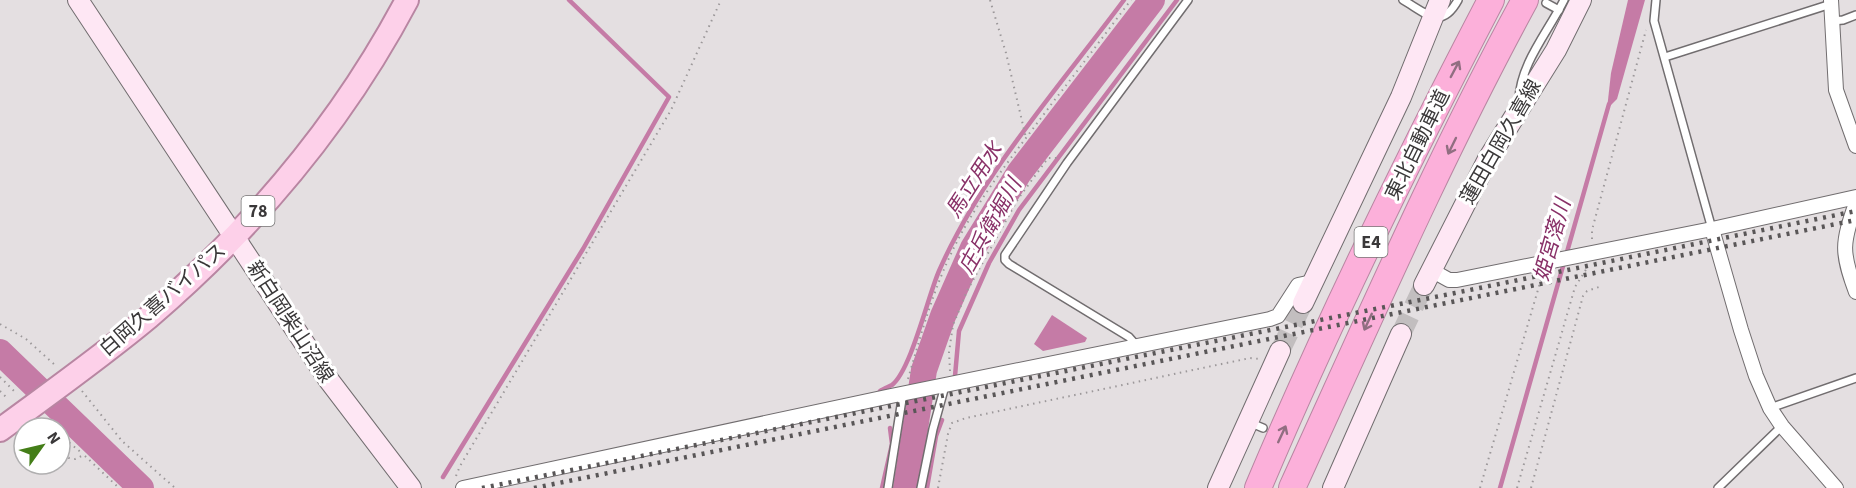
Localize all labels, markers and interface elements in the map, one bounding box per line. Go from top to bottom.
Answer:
one-way arrow [1450,60,1461,78]
street label: 蓮田白岡久喜線 [1454,74,1548,210]
street label: 東北自動車道 [1379,85,1457,205]
water label: 馬立用水 [939,135,1011,223]
one-way arrow [1445,136,1457,154]
water label: 庄兵衛堀川 [951,171,1030,279]
water label: 姫宮落川 [1526,194,1579,285]
road number: 78 [242,196,274,226]
road number: E4 [1354,227,1388,257]
street label: 白岡久喜バイパス [94,237,232,363]
street label: 新白岡柴山沼線 [240,256,340,388]
one-way arrow [1362,313,1374,331]
north arrow [12,416,72,476]
one-way arrow [1276,426,1288,444]
text: N [42,428,66,449]

